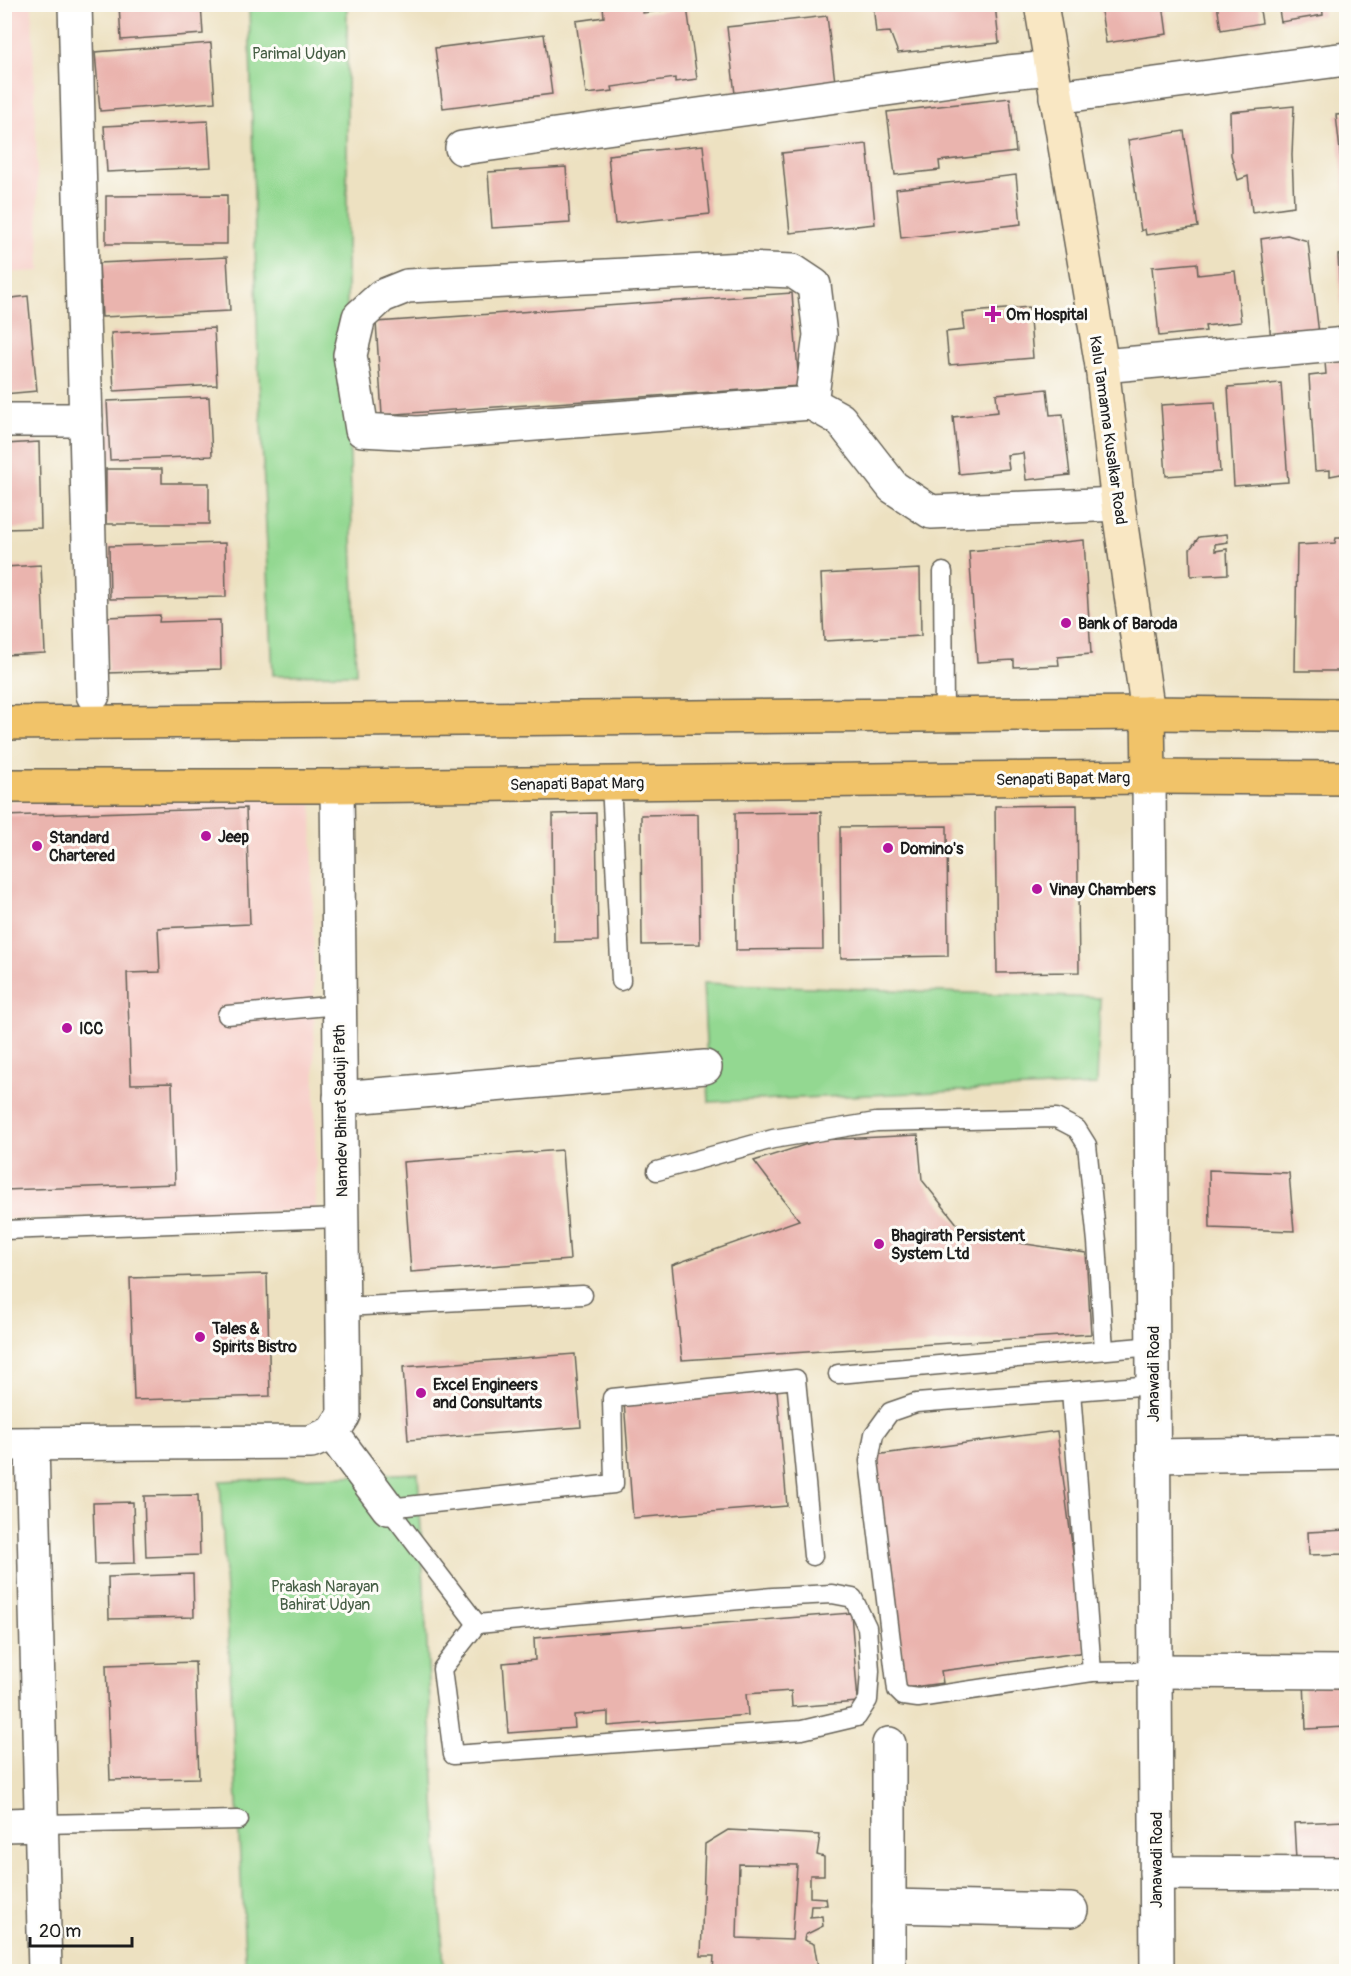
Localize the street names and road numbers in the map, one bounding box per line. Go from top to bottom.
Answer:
street label: Kalu Tamanna Kusalkar Road [1085,334,1131,526]
street label: Senapati Bapat Marg [996,768,1130,790]
street label: Senapati Bapat Marg [510,773,644,795]
street label: Namdev Bhirat Saduji Path [329,1024,353,1198]
street label: Janawadi Road [1144,1326,1164,1422]
street label: Janawadi Road [1147,1812,1167,1908]

